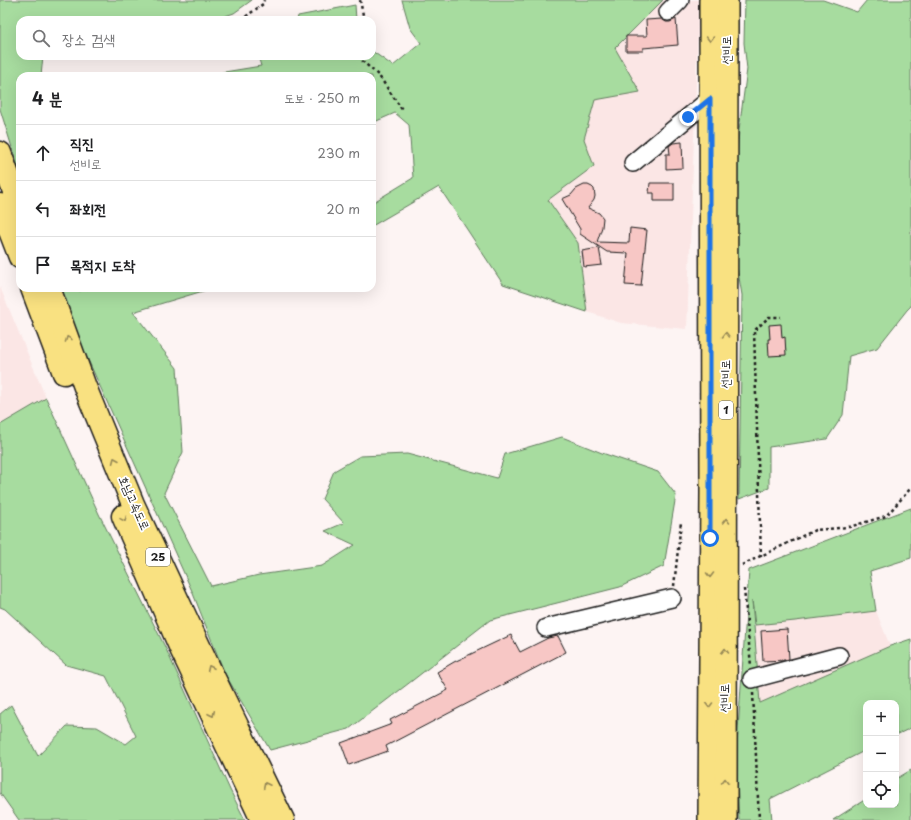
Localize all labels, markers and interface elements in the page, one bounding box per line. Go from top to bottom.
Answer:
search box [16,16,376,60]
icon: search [30,27,52,49]
text: 장소 검색 [62,27,115,50]
one-way arrow [706,36,714,42]
street label: 선비로 [717,36,735,64]
text: 4 분 [32,85,63,111]
text: 도보 · 250 m [284,88,360,107]
route end [679,108,697,126]
text: 직진 [70,131,94,154]
icon: ahead [32,142,54,164]
text: 230 m [318,143,360,162]
text: 선비로 [70,154,101,173]
text: 좌회전 [70,197,106,220]
icon: left [32,198,54,220]
text: 20 m [326,199,360,218]
text: 목적지 도착 [70,253,135,276]
icon: arrive [32,254,54,276]
one-way arrow [722,332,730,338]
one-way arrow [64,336,72,343]
street label: 선비로 [716,360,734,388]
road number: 1 [719,401,733,419]
one-way arrow [112,457,120,464]
street label: 호남고속도로 [115,472,155,533]
one-way arrow [119,515,127,523]
one-way arrow [722,518,730,524]
route start [701,529,719,547]
road number: 25 [146,548,170,566]
one-way arrow [706,572,714,578]
one-way arrow [721,648,729,654]
one-way arrow [206,664,214,671]
street label: 선비로 [715,684,733,712]
map controls [863,700,899,808]
button: + [863,700,899,736]
one-way arrow [705,702,713,708]
one-way arrow [207,710,215,718]
button: − [863,736,899,772]
button: locate [863,772,899,808]
one-way arrow [721,778,729,784]
one-way arrow [263,782,271,789]

